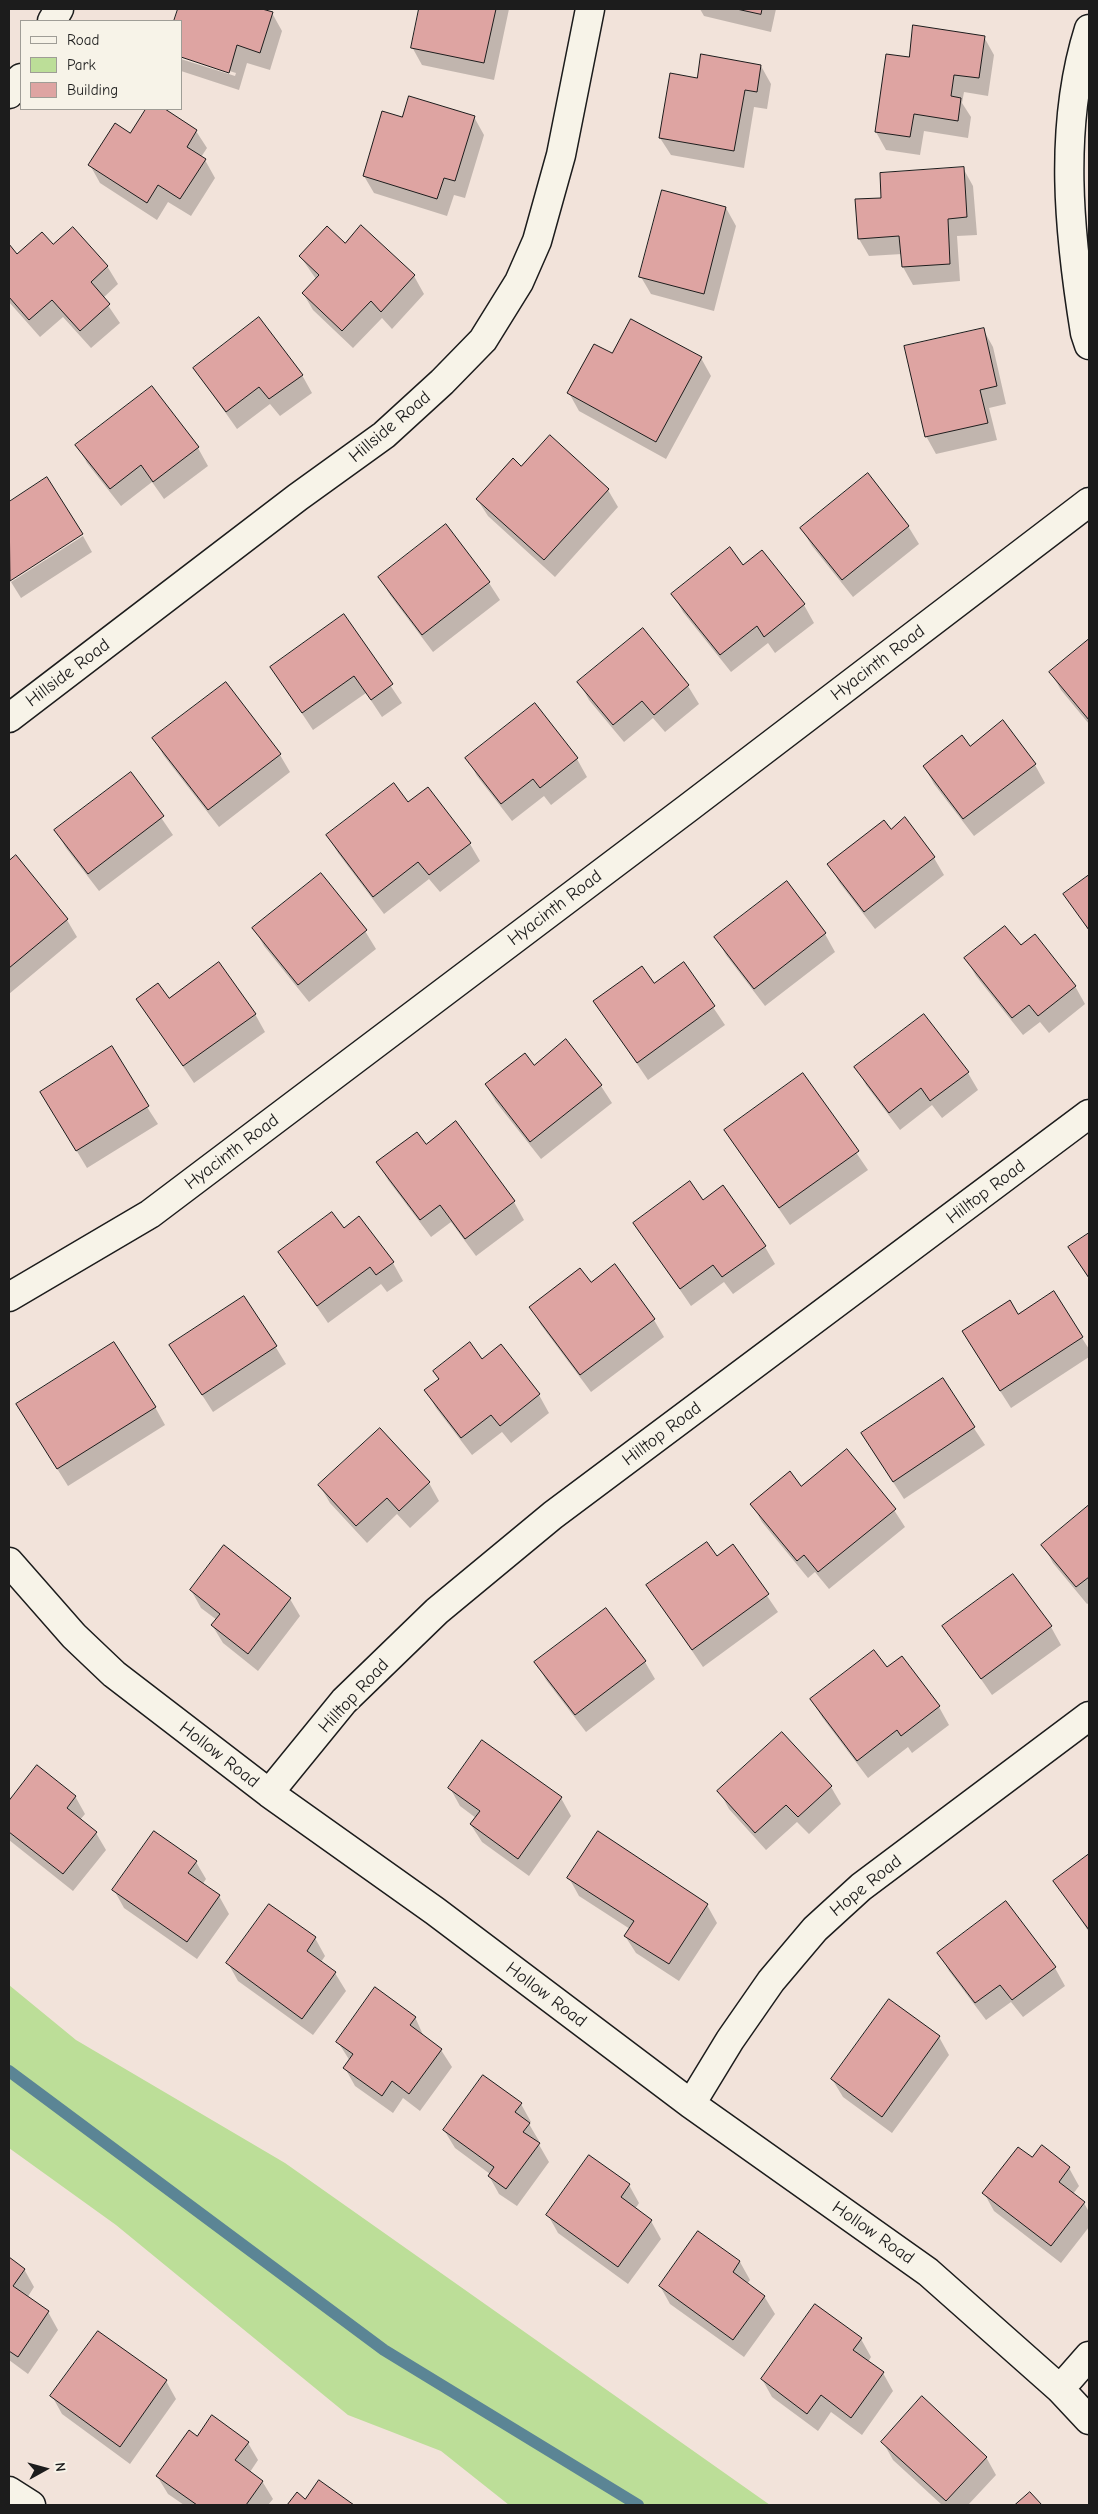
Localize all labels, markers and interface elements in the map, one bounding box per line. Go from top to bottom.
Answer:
legend [20,20,182,110]
text: Road [67,31,99,49]
text: Park [67,56,96,74]
text: Building [67,81,118,99]
street label: Hillside Road [345,387,435,467]
street label: Hyacinth Road [827,621,929,705]
street label: Hillside Road [22,634,114,712]
street label: Hyacinth Road [504,866,606,950]
street label: Hyacinth Road [181,1110,283,1194]
street label: Hilltop Road [942,1155,1030,1229]
street label: Hilltop Road [618,1397,706,1471]
street label: Hilltop Road [314,1654,394,1738]
street label: Hollow Road [175,1717,263,1793]
street label: Hope Road [826,1851,906,1921]
street label: Hollow Road [501,1958,591,2032]
street label: Hollow Road [828,2197,918,2269]
north arrow [20,2444,70,2494]
text: N [51,2462,69,2473]

